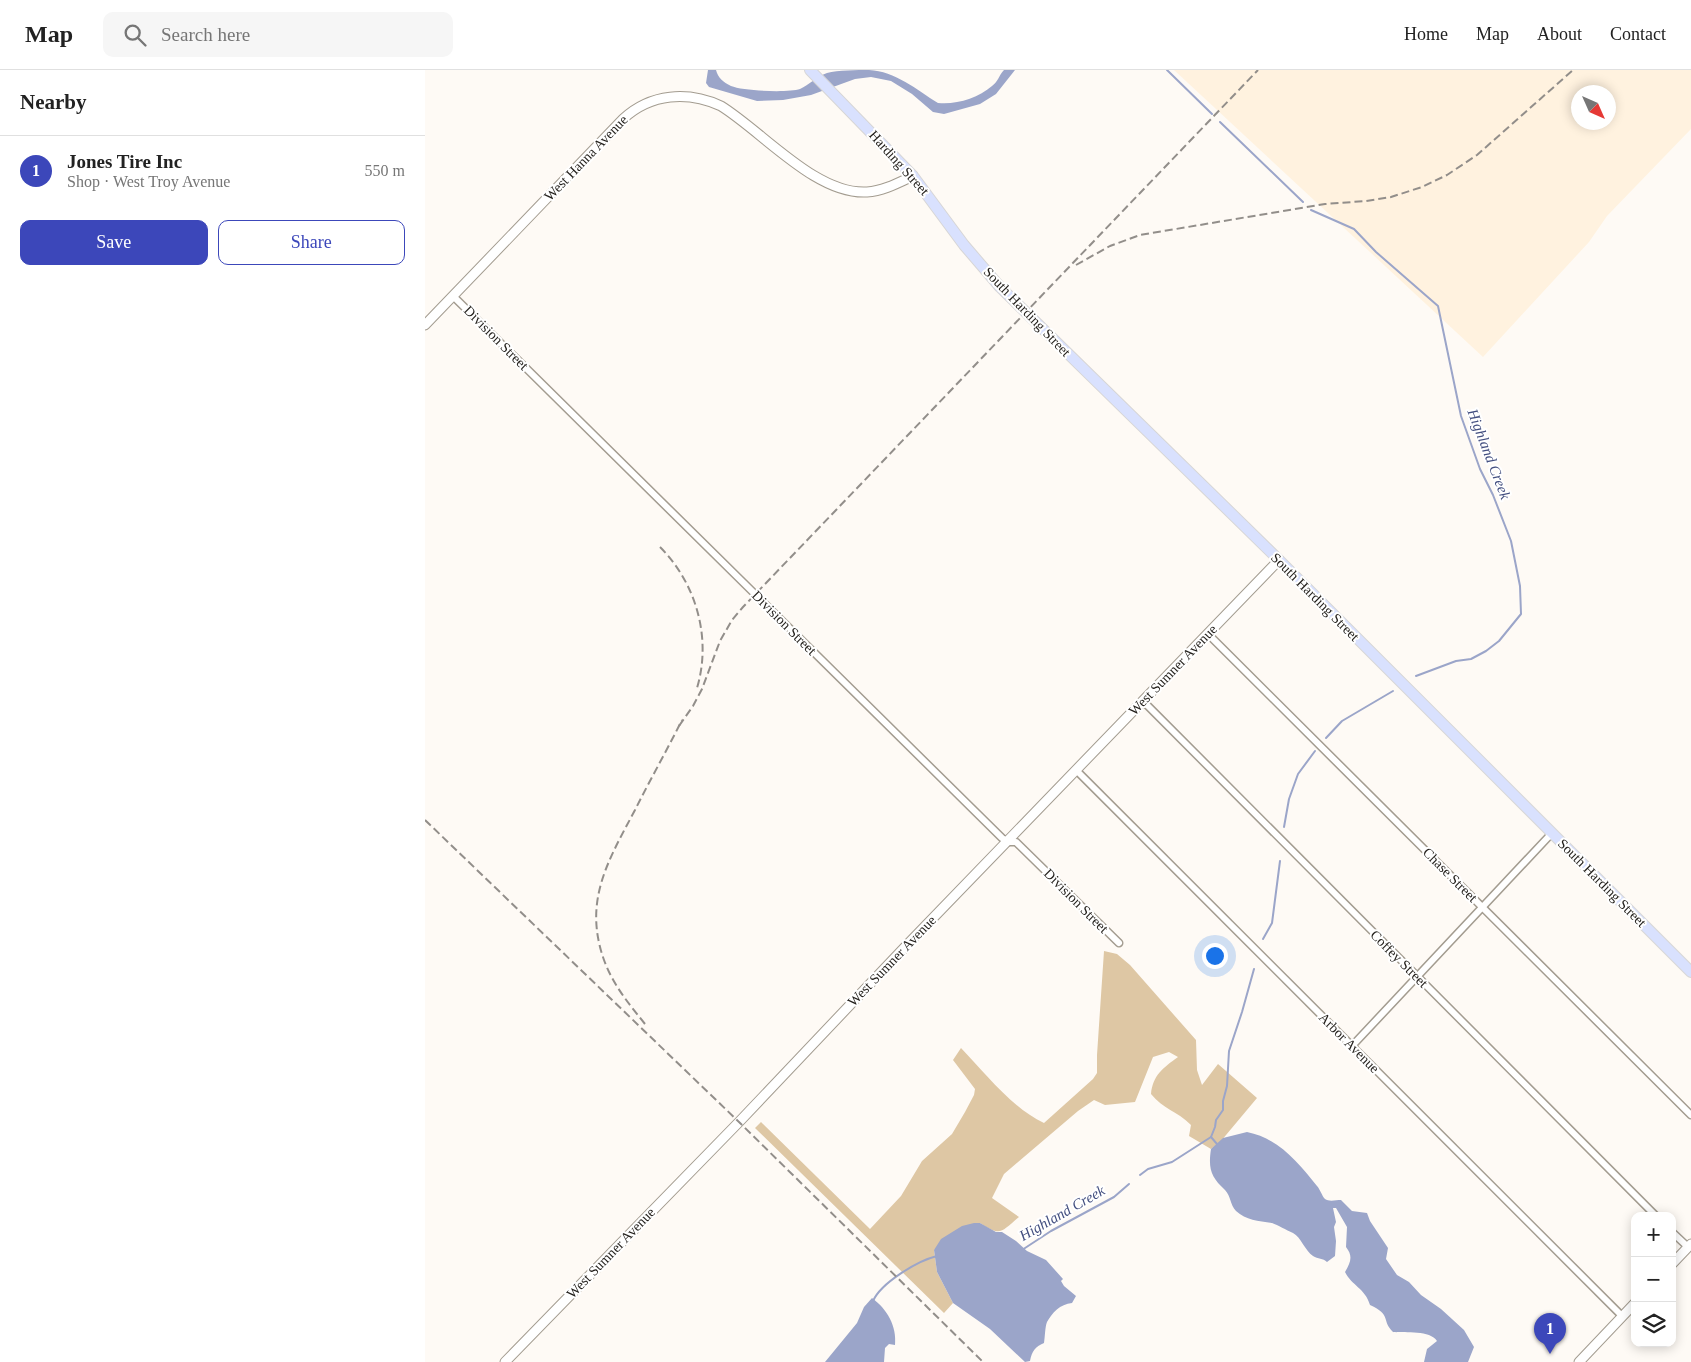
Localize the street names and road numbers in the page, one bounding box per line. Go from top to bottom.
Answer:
street label: West Hanna Avenue [541,112,631,204]
street label: Harding Street [866,128,932,199]
street label: South Harding Street [981,264,1074,360]
street label: Division Street [461,303,531,373]
street label: South Harding Street [1268,550,1362,644]
street label: Division Street [749,588,819,658]
street label: West Sumner Avenue [1126,622,1220,718]
street label: South Harding Street [1555,836,1649,930]
street label: Chase Street [1420,845,1480,905]
street label: Division Street [1041,866,1111,936]
street label: West Sumner Avenue [845,913,939,1009]
street label: Coffey Street [1367,927,1431,991]
street label: Arbor Avenue [1316,1010,1382,1076]
street label: West Sumner Avenue [564,1205,658,1301]

